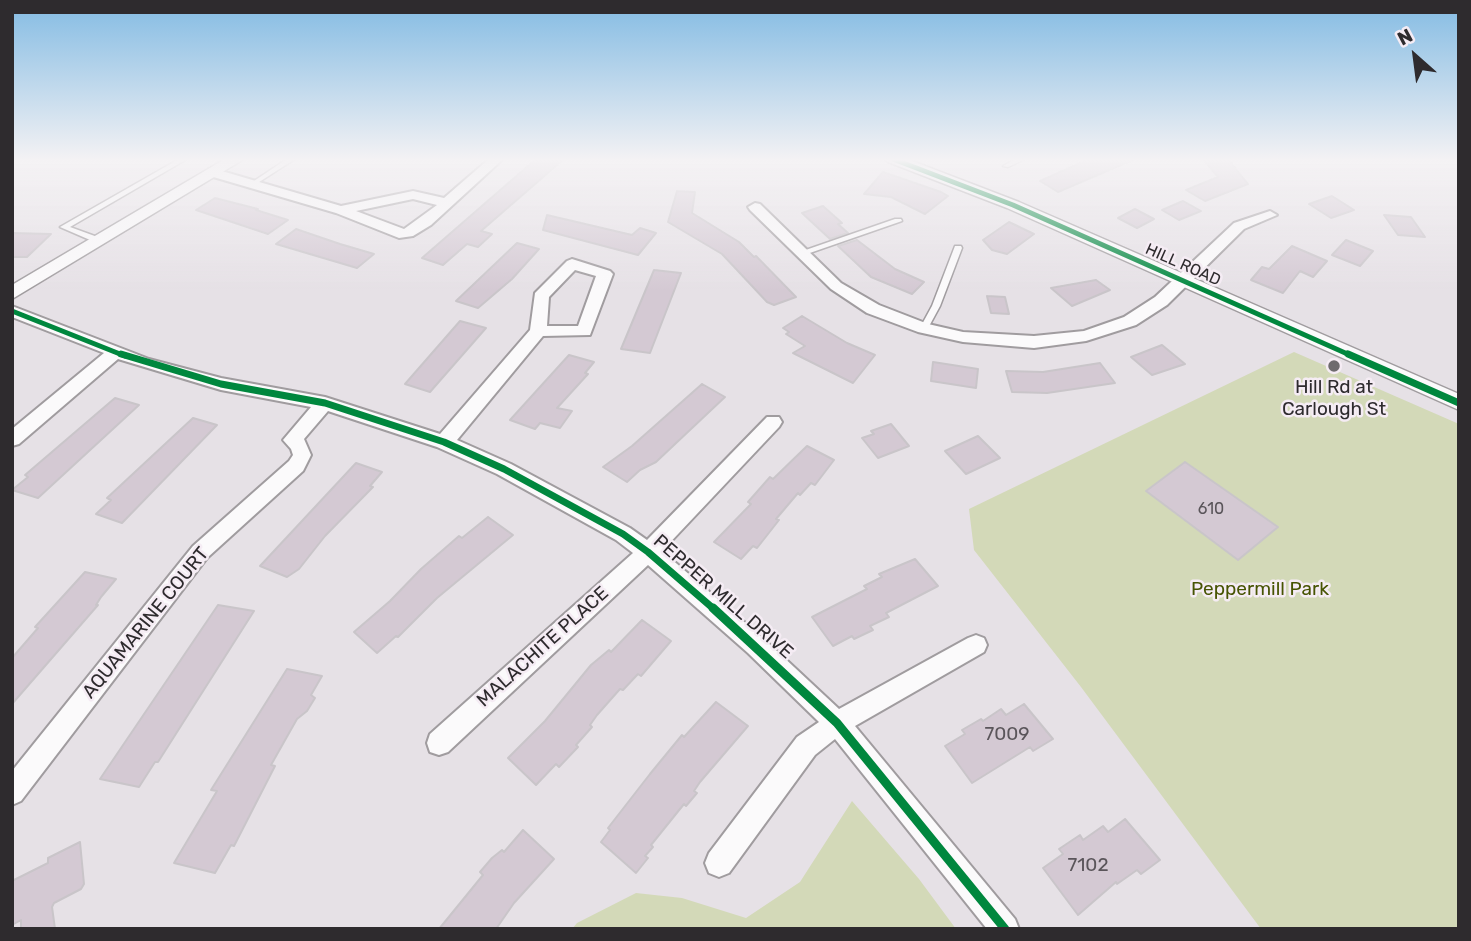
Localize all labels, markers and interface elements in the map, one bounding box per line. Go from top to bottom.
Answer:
north arrow [1380,21,1450,91]
text: N [1393,24,1416,50]
street label: HILL ROAD [1142,240,1224,290]
marker: Hill Rd at Carlough St [1326,358,1342,374]
place label: Hill Rd at Carlough St [1282,377,1386,421]
house number: 610 [1198,499,1224,519]
street label: PEPPER MILL DRIVE [648,530,798,664]
street label: AQUAMARINE COURT [78,543,214,703]
park label: Peppermill Park [1191,579,1329,601]
street label: MALACHITE PLACE [473,582,613,712]
house number: 7009 [984,724,1030,746]
house number: 7102 [1067,855,1109,877]

